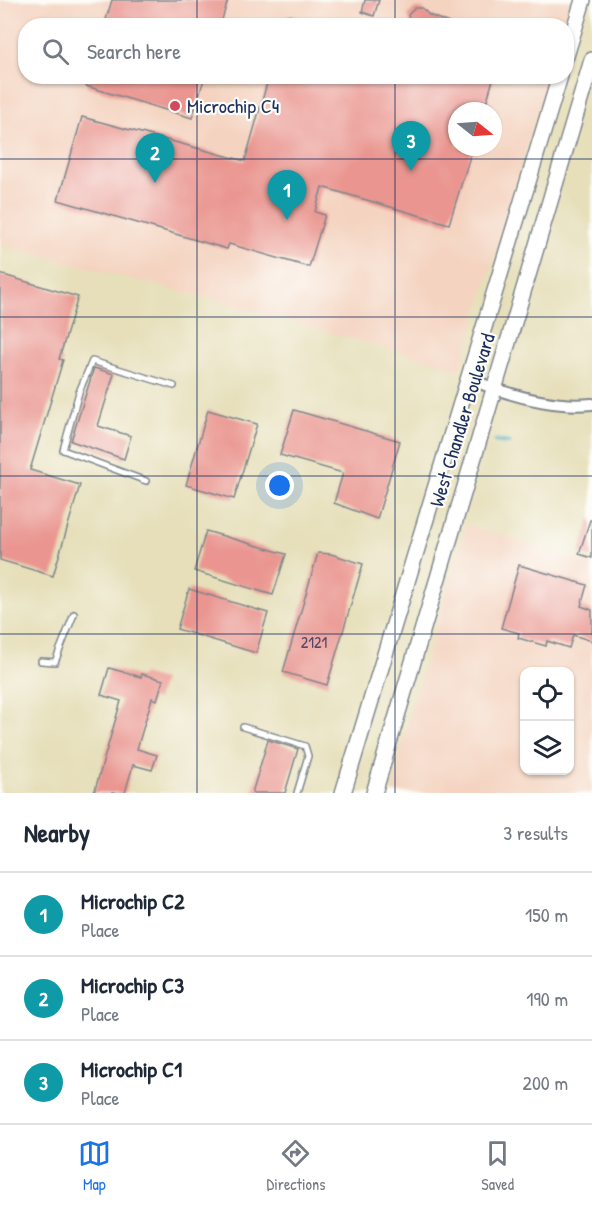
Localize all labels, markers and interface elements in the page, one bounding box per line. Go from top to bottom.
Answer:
search box [18,18,574,84]
icon: search [39,35,72,68]
text: Search here [87,36,181,66]
place label: Microchip C4 [187,92,279,119]
marker: Microchip C4 [168,99,182,113]
north arrow [448,102,502,156]
pin: 3 [392,122,430,171]
pin: 2 [136,134,174,183]
pin: 1 [268,170,306,220]
street label: West Chandler Boulevard [422,330,501,510]
your location [265,471,294,500]
house number: 2121 [301,631,327,653]
map controls [520,667,574,775]
button: locate [520,667,574,721]
button: layers [520,721,574,775]
text: Nearby [24,815,90,850]
text: 3 results [503,819,568,846]
text: Microchip C2 [81,886,184,916]
text: 1 [40,901,47,928]
text: 150 m [525,901,568,928]
text: Place [81,916,120,943]
text: Microchip C3 [81,970,184,1000]
text: 2 [39,985,48,1012]
text: 190 m [526,985,568,1012]
text: Place [81,1000,120,1027]
text: Microchip C1 [81,1054,182,1084]
text: 3 [39,1069,48,1096]
text: 200 m [523,1069,568,1096]
text: Place [81,1084,120,1111]
tab: Map [78,1137,111,1195]
tab: Directions [267,1137,325,1195]
tab: Saved [481,1137,514,1195]

